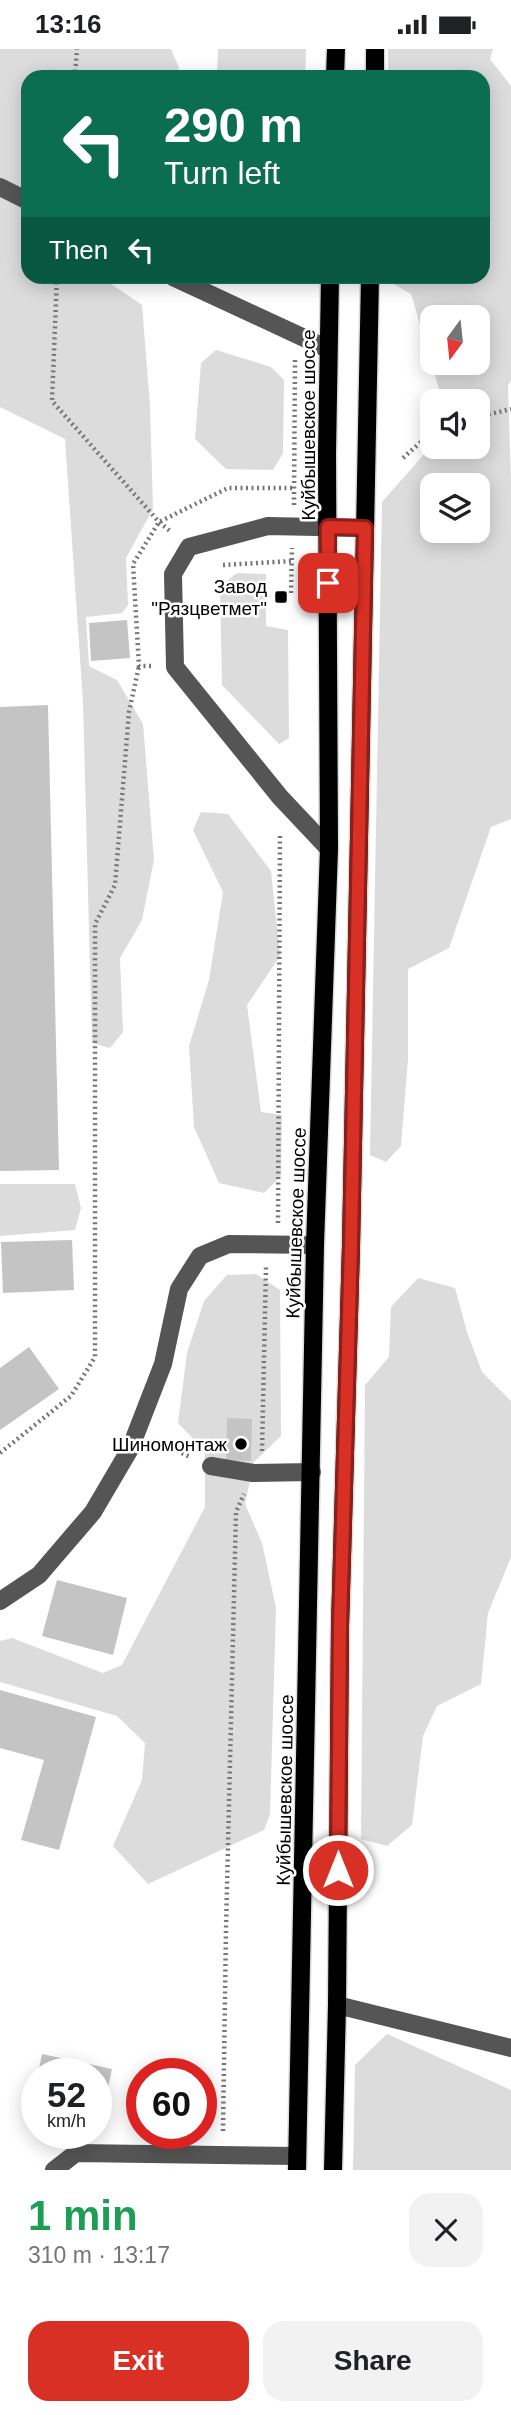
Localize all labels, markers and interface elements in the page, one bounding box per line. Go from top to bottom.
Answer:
text: 13:16 [35,9,102,39]
icon: left [49,98,140,189]
text: 290 m [164,98,303,152]
text: Turn left [164,155,280,191]
icon: left [122,231,160,269]
text: Then [49,235,108,265]
north arrow [420,305,490,375]
map controls [420,305,490,543]
street label: Куйбышевское шоссе [298,329,319,521]
button: sound [420,389,490,459]
button: layers [420,473,490,543]
pin [298,553,358,613]
icon: arrive [309,564,347,602]
place label: Завод "Рязцветмет" [151,576,267,619]
marker: Завод "Рязцветмет" [273,589,289,605]
street label: Куйбышевское шоссе [282,1127,310,1319]
place label: Шиномонтаж [112,1434,227,1455]
marker: Шиномонтаж [233,1436,249,1452]
street label: Куйбышевское шоссе [273,1694,297,1886]
position arrow [301,1833,375,1907]
speed limit sign: 60 [126,2058,217,2149]
text: 52 [47,2075,86,2114]
text: km/h [47,2111,86,2131]
text: 1 min [28,2192,138,2239]
button: close [409,2193,483,2267]
text: 310 m · 13:17 [28,2242,170,2268]
button: Exit [28,2321,249,2401]
button: Share [263,2321,483,2401]

